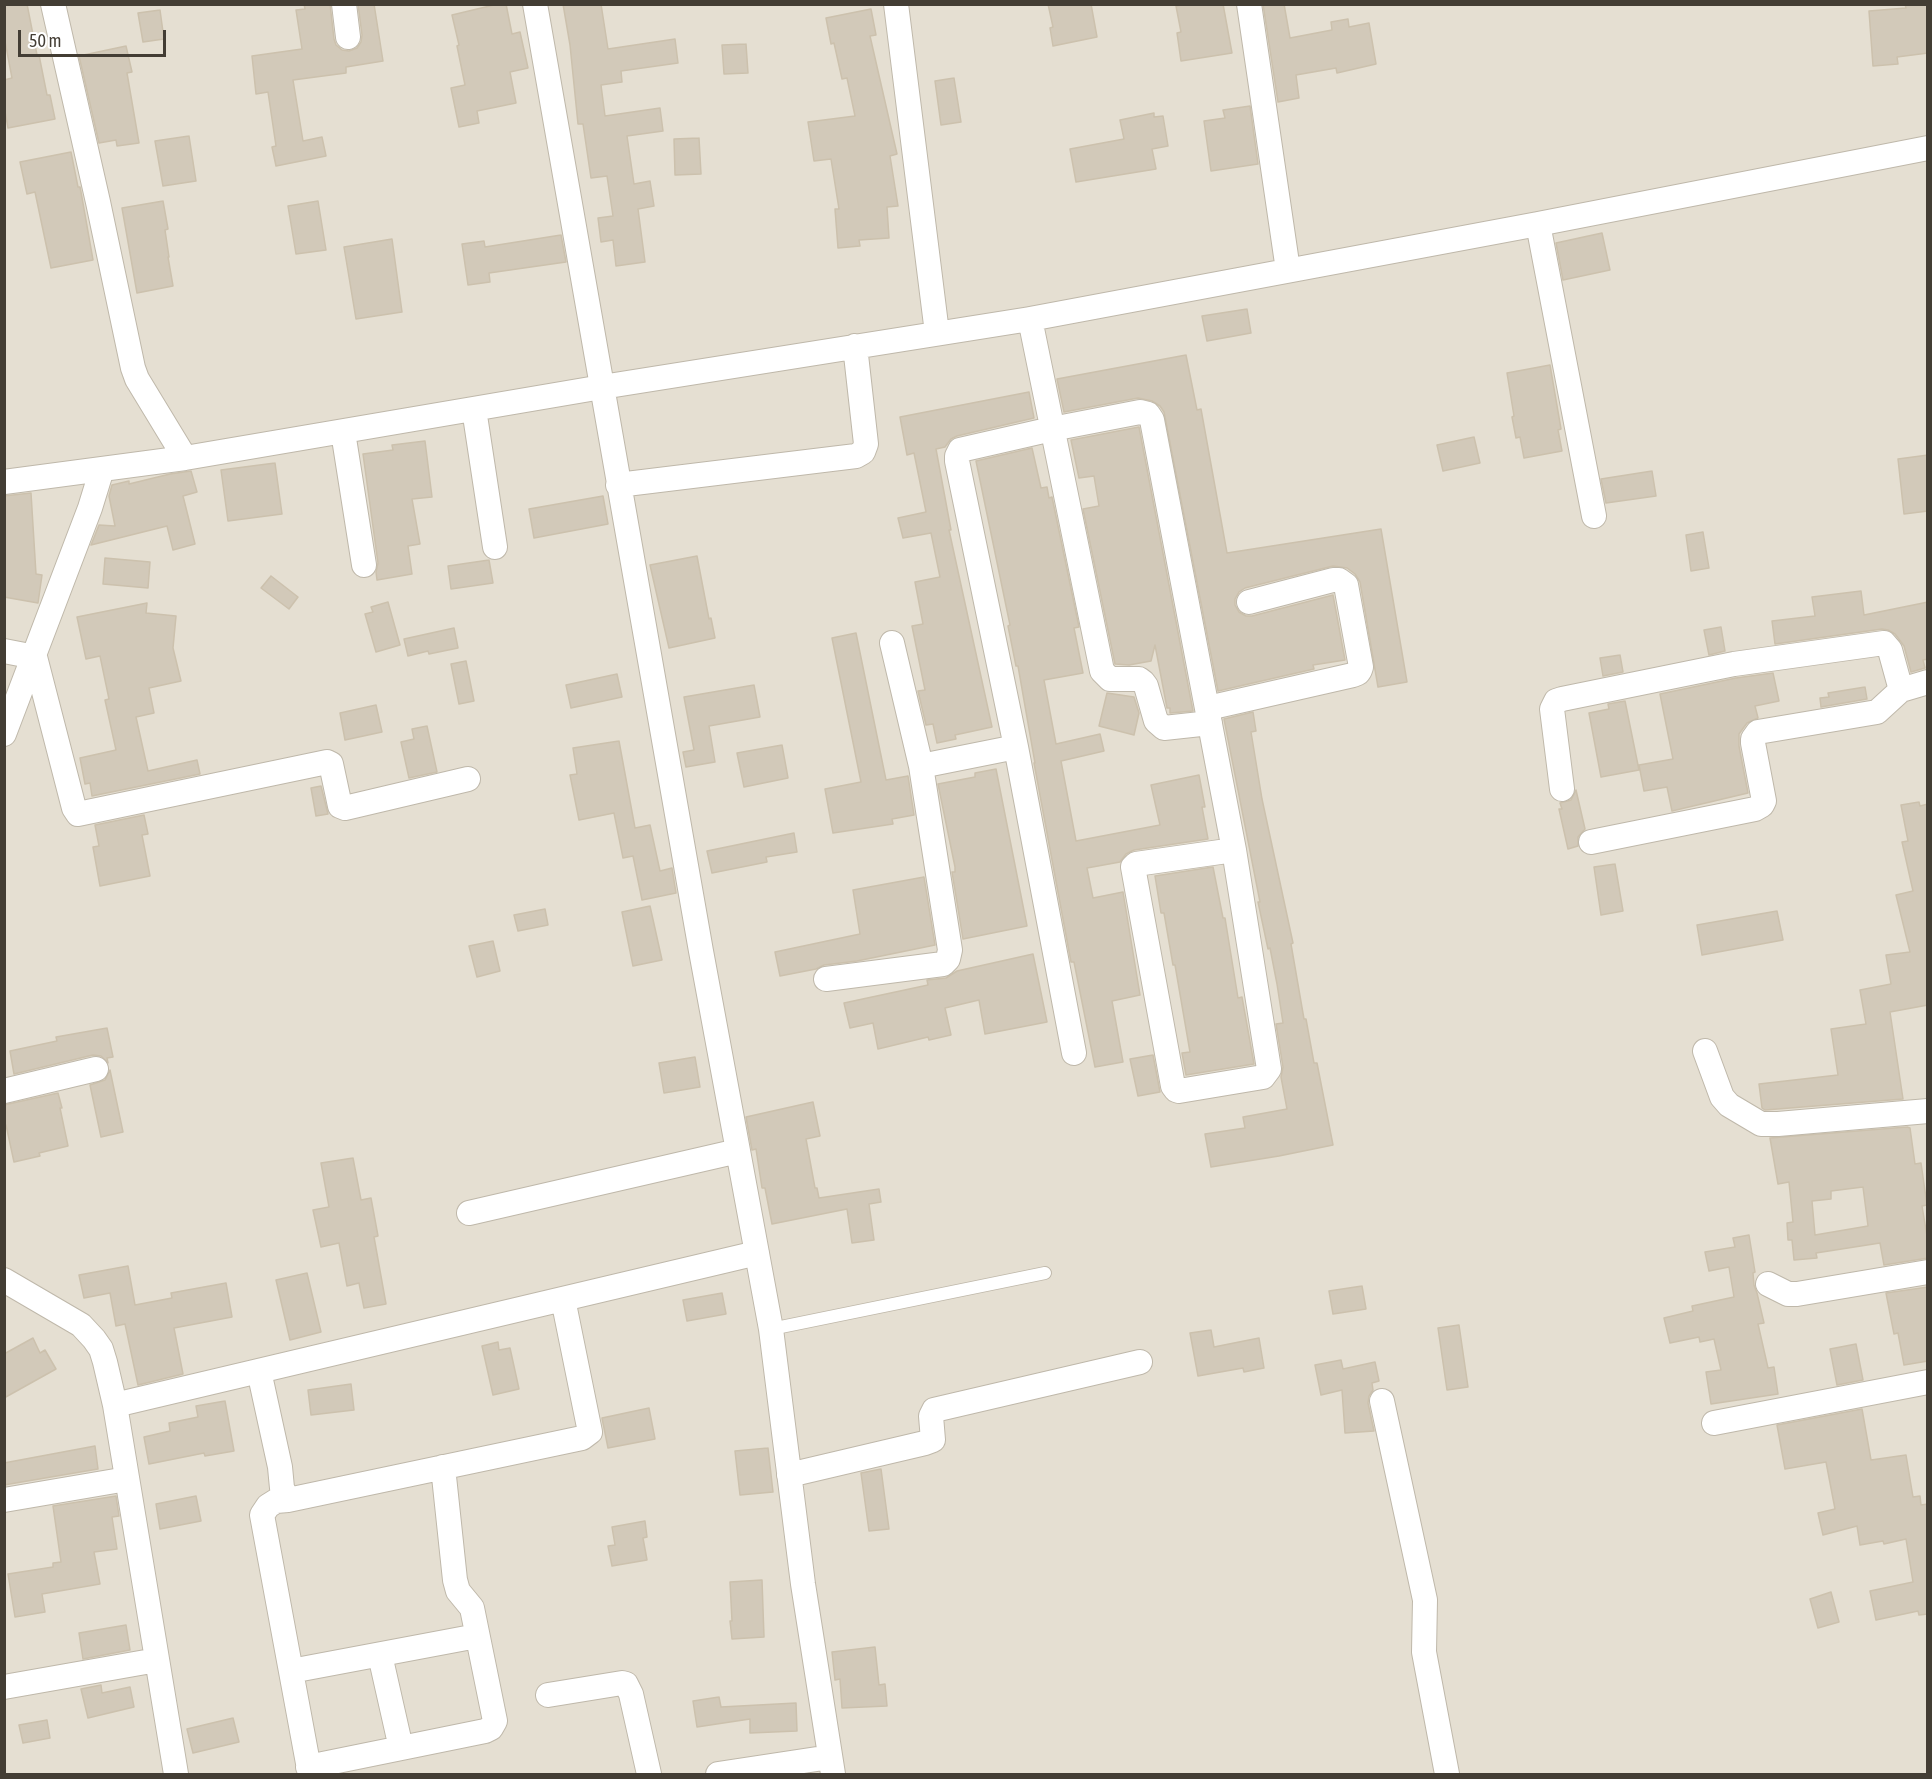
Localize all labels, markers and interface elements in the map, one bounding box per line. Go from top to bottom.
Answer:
scale bar [21,18,170,56]
text: 50 m [29,30,61,51]

